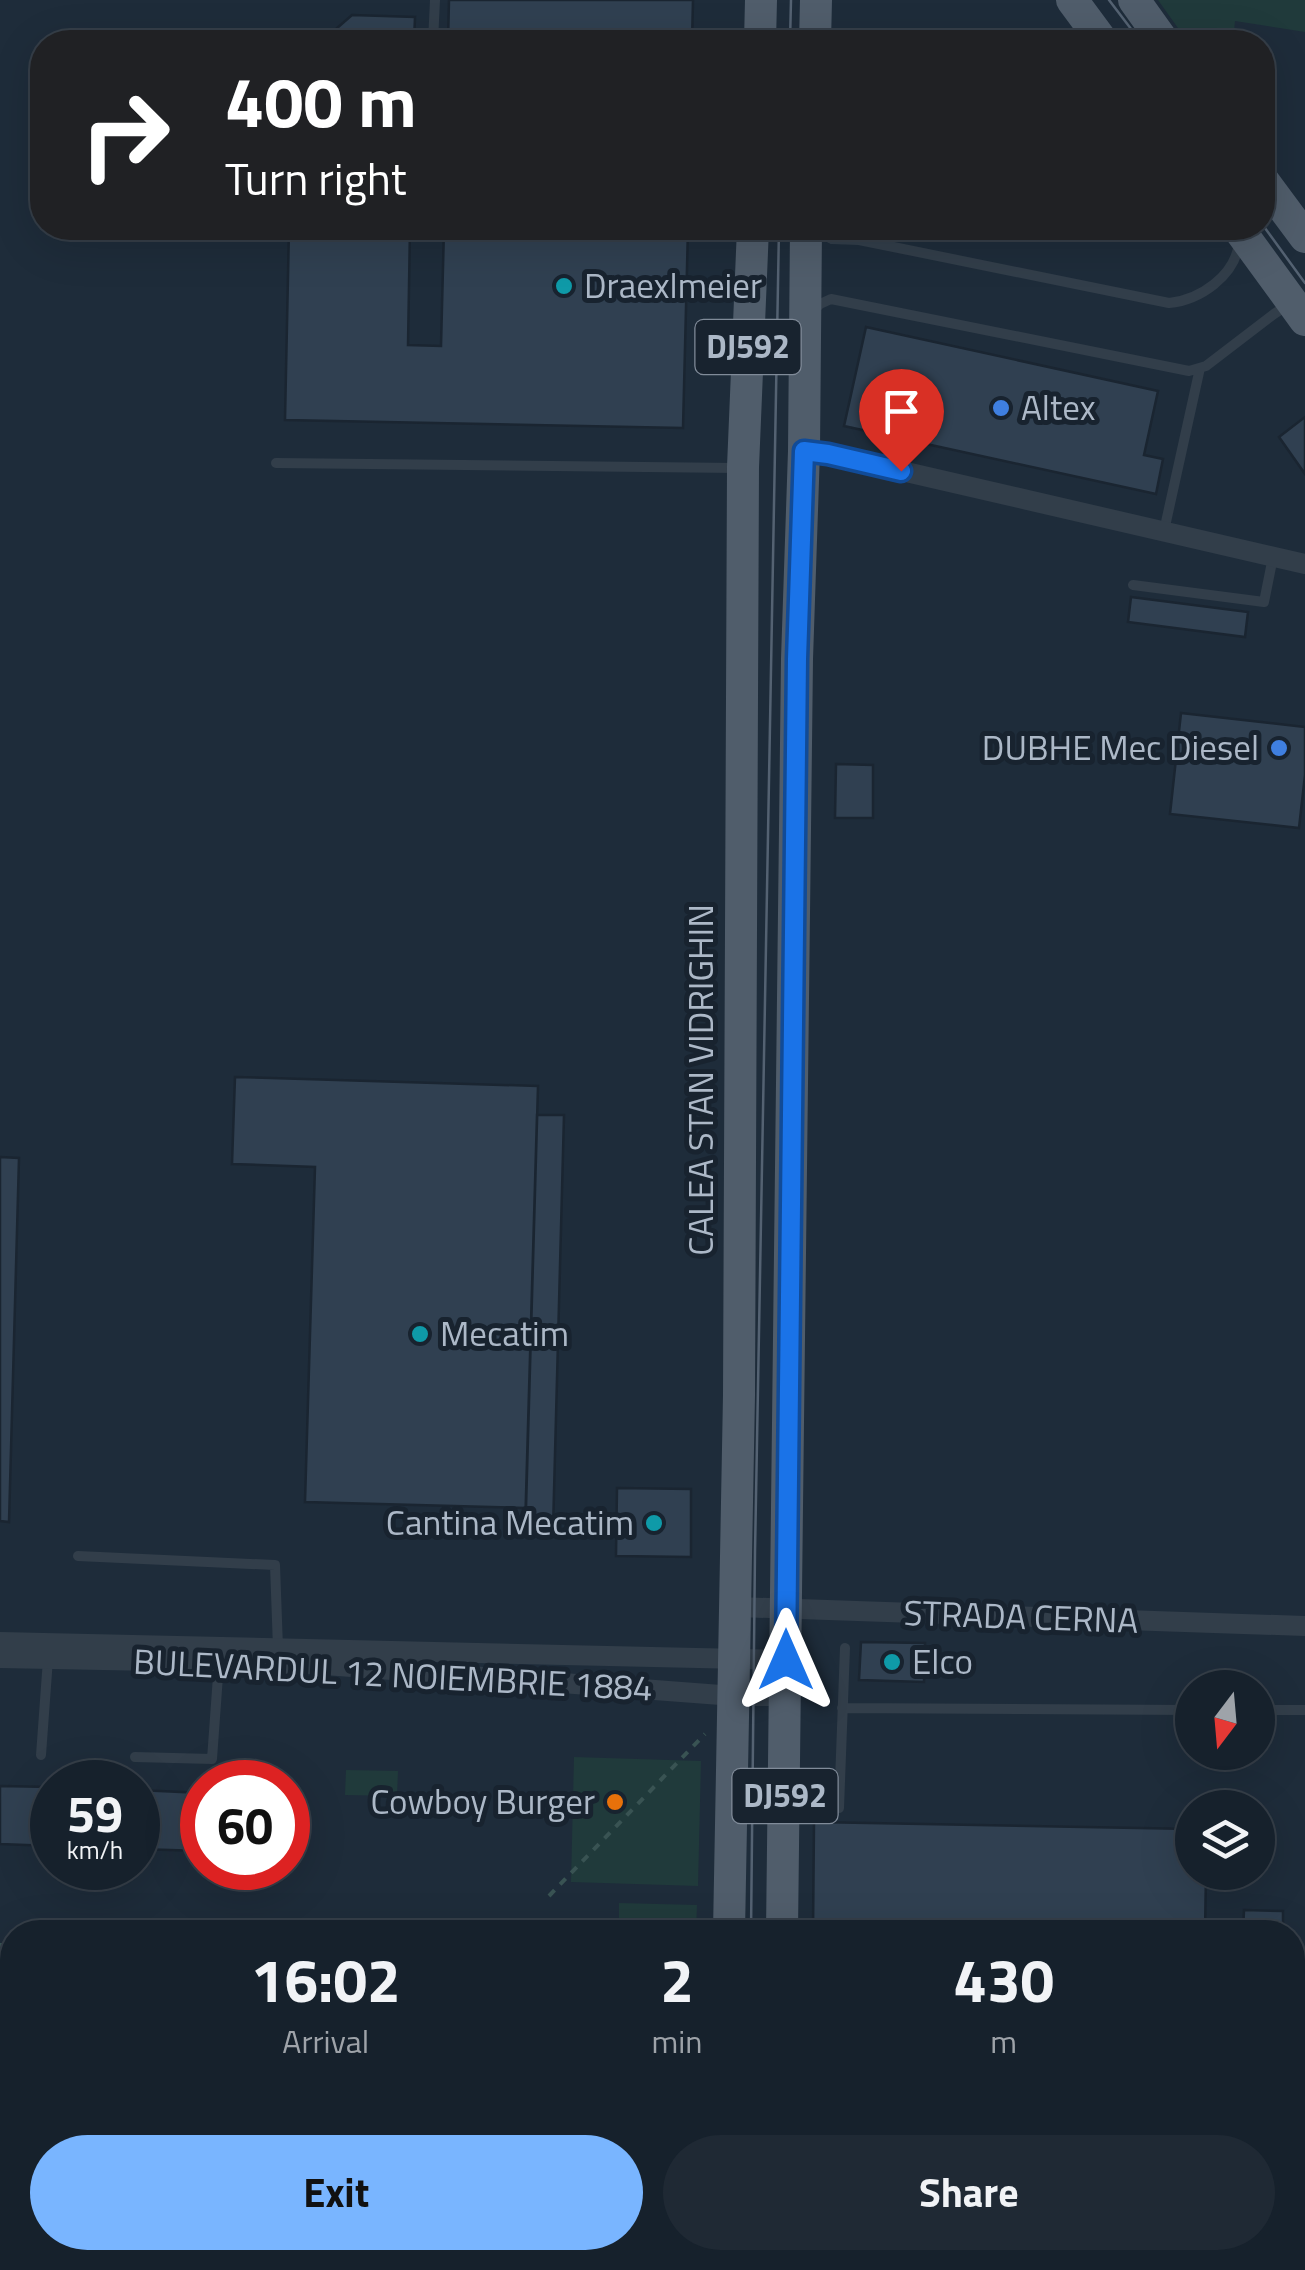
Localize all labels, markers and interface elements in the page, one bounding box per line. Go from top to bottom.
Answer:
text: 400 m [225,48,417,154]
icon: right [60,70,190,200]
text: Turn right [225,144,407,212]
place label: Draexlmeier [584,258,762,312]
marker: Draexlmeier [553,275,575,297]
road number: DJ592 [696,320,800,374]
pin [859,369,944,472]
place label: Altex [1021,380,1096,434]
icon: arrive [874,384,929,439]
marker: Altex [990,397,1012,419]
place label: DUBHE Mec Diesel [982,720,1259,774]
marker: DUBHE Mec Diesel [1268,737,1290,759]
street label: CALEA STAN VIDRIGHIN [673,904,727,1256]
place label: Mecatim [440,1306,569,1360]
marker: Mecatim [409,1323,431,1345]
place label: Cantina Mecatim [386,1495,634,1549]
marker: Cantina Mecatim [643,1512,665,1534]
street label: STRADA CERNA [903,1585,1139,1647]
position arrow [734,1608,838,1712]
street label: BULEVARDUL 12 NOIEMBRIE 1884 [132,1633,654,1715]
place label: Elco [912,1634,973,1688]
marker: Elco [881,1651,903,1673]
north arrow [1175,1670,1275,1770]
map controls [1175,1670,1275,1890]
speed limit sign: 60 [180,1760,310,1890]
road number: DJ592 [732,1769,838,1823]
place label: Cowboy Burger [370,1774,595,1828]
text: 59 [67,1775,123,1851]
button: layers [1175,1790,1275,1890]
marker: Cowboy Burger [604,1791,626,1813]
text: km/h [67,1831,123,1869]
text: 16:02 [251,1934,401,2025]
text: 2 [660,1934,694,2025]
text: 430 [953,1934,1054,2025]
text: Arrival [282,2017,369,2065]
text: min [651,2017,702,2065]
text: m [990,2017,1017,2065]
button: Exit [30,2135,643,2250]
button: Share [663,2135,1275,2250]

